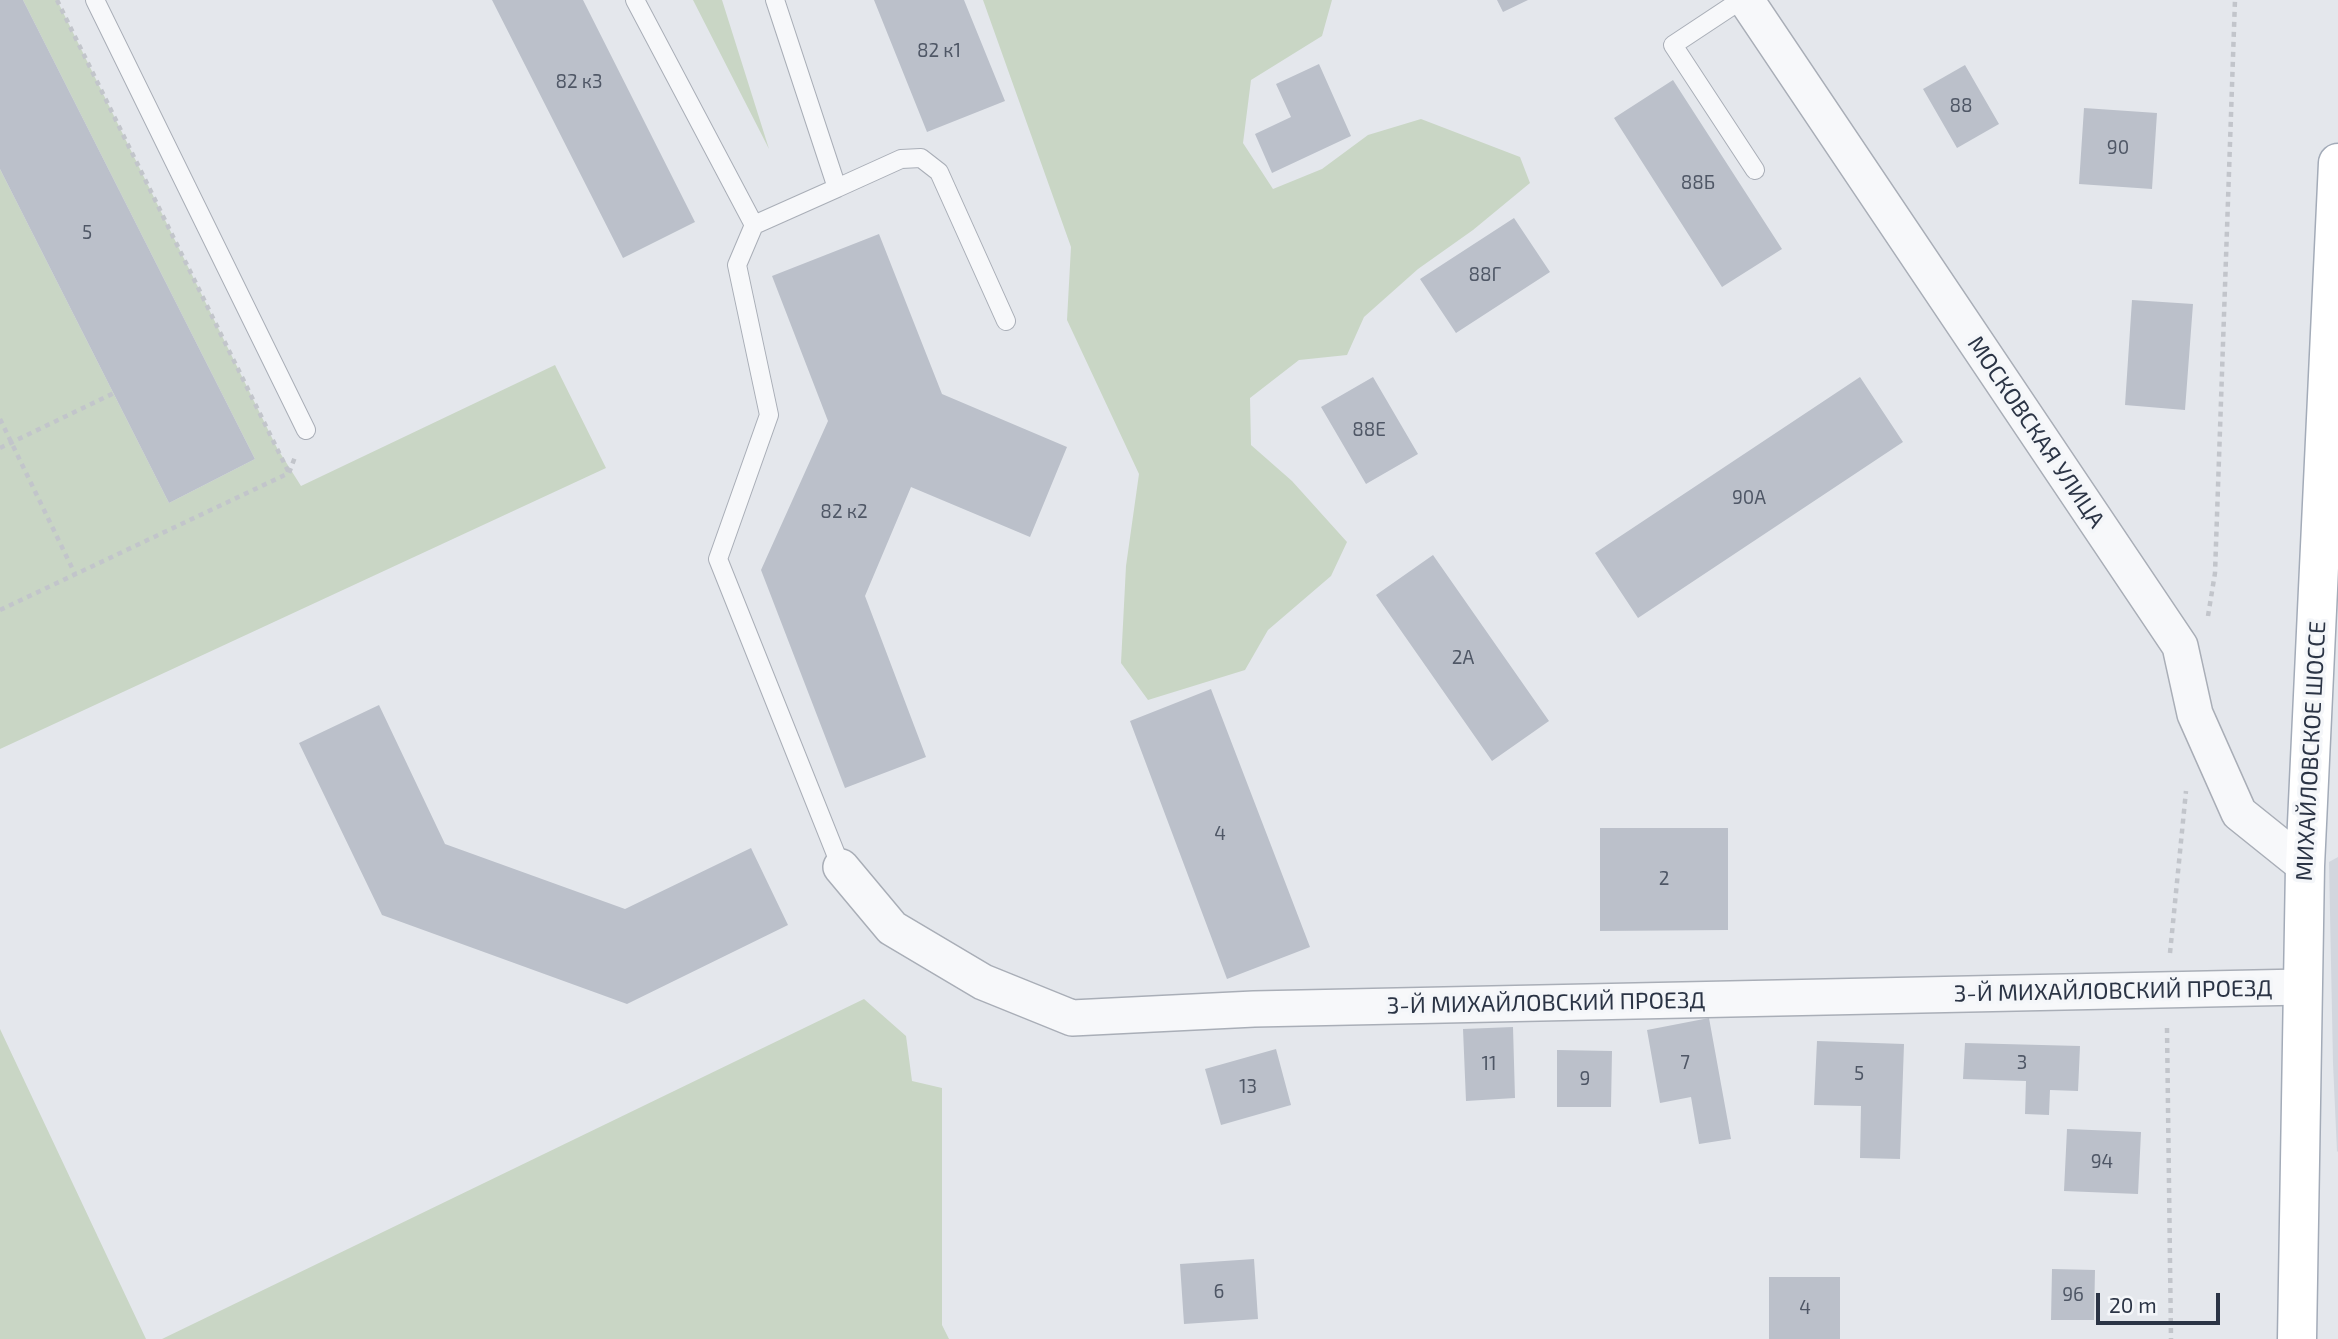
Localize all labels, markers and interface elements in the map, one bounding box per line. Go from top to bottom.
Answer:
house number: 82 к1 [917,40,961,62]
house number: 82 к3 [555,71,603,93]
house number: 88 [1949,95,1973,117]
house number: 90 [2107,137,2129,159]
house number: 88Б [1681,172,1715,194]
house number: 5 [82,222,92,244]
house number: 88Г [1469,264,1501,286]
street label: МОСКОВСКАЯ УЛИЦА [1962,331,2110,533]
house number: 88Е [1352,419,1386,441]
house number: 90А [1732,487,1766,509]
house number: 82 к2 [820,501,868,523]
street label: МИХАЙЛОВСКОЕ ШОССЕ [2290,620,2332,882]
house number: 2А [1452,647,1474,669]
house number: 4 [1214,823,1226,845]
house number: 2 [1659,868,1669,890]
street label: 3-Й МИХАЙЛОВСКИЙ ПРОЕЗД [1953,974,2273,1008]
street label: 3-Й МИХАЙЛОВСКИЙ ПРОЕЗД [1386,986,1706,1020]
house number: 7 [1680,1052,1690,1074]
house number: 3 [2017,1052,2027,1074]
house number: 11 [1481,1053,1497,1075]
house number: 5 [1854,1063,1864,1085]
house number: 9 [1580,1068,1590,1090]
house number: 13 [1239,1076,1257,1098]
house number: 94 [2091,1151,2113,1173]
scale bar [2100,1280,2224,1324]
house number: 6 [1214,1281,1224,1303]
house number: 96 [2062,1284,2084,1306]
text: 20 m [2109,1292,2157,1317]
house number: 4 [1799,1297,1811,1319]

